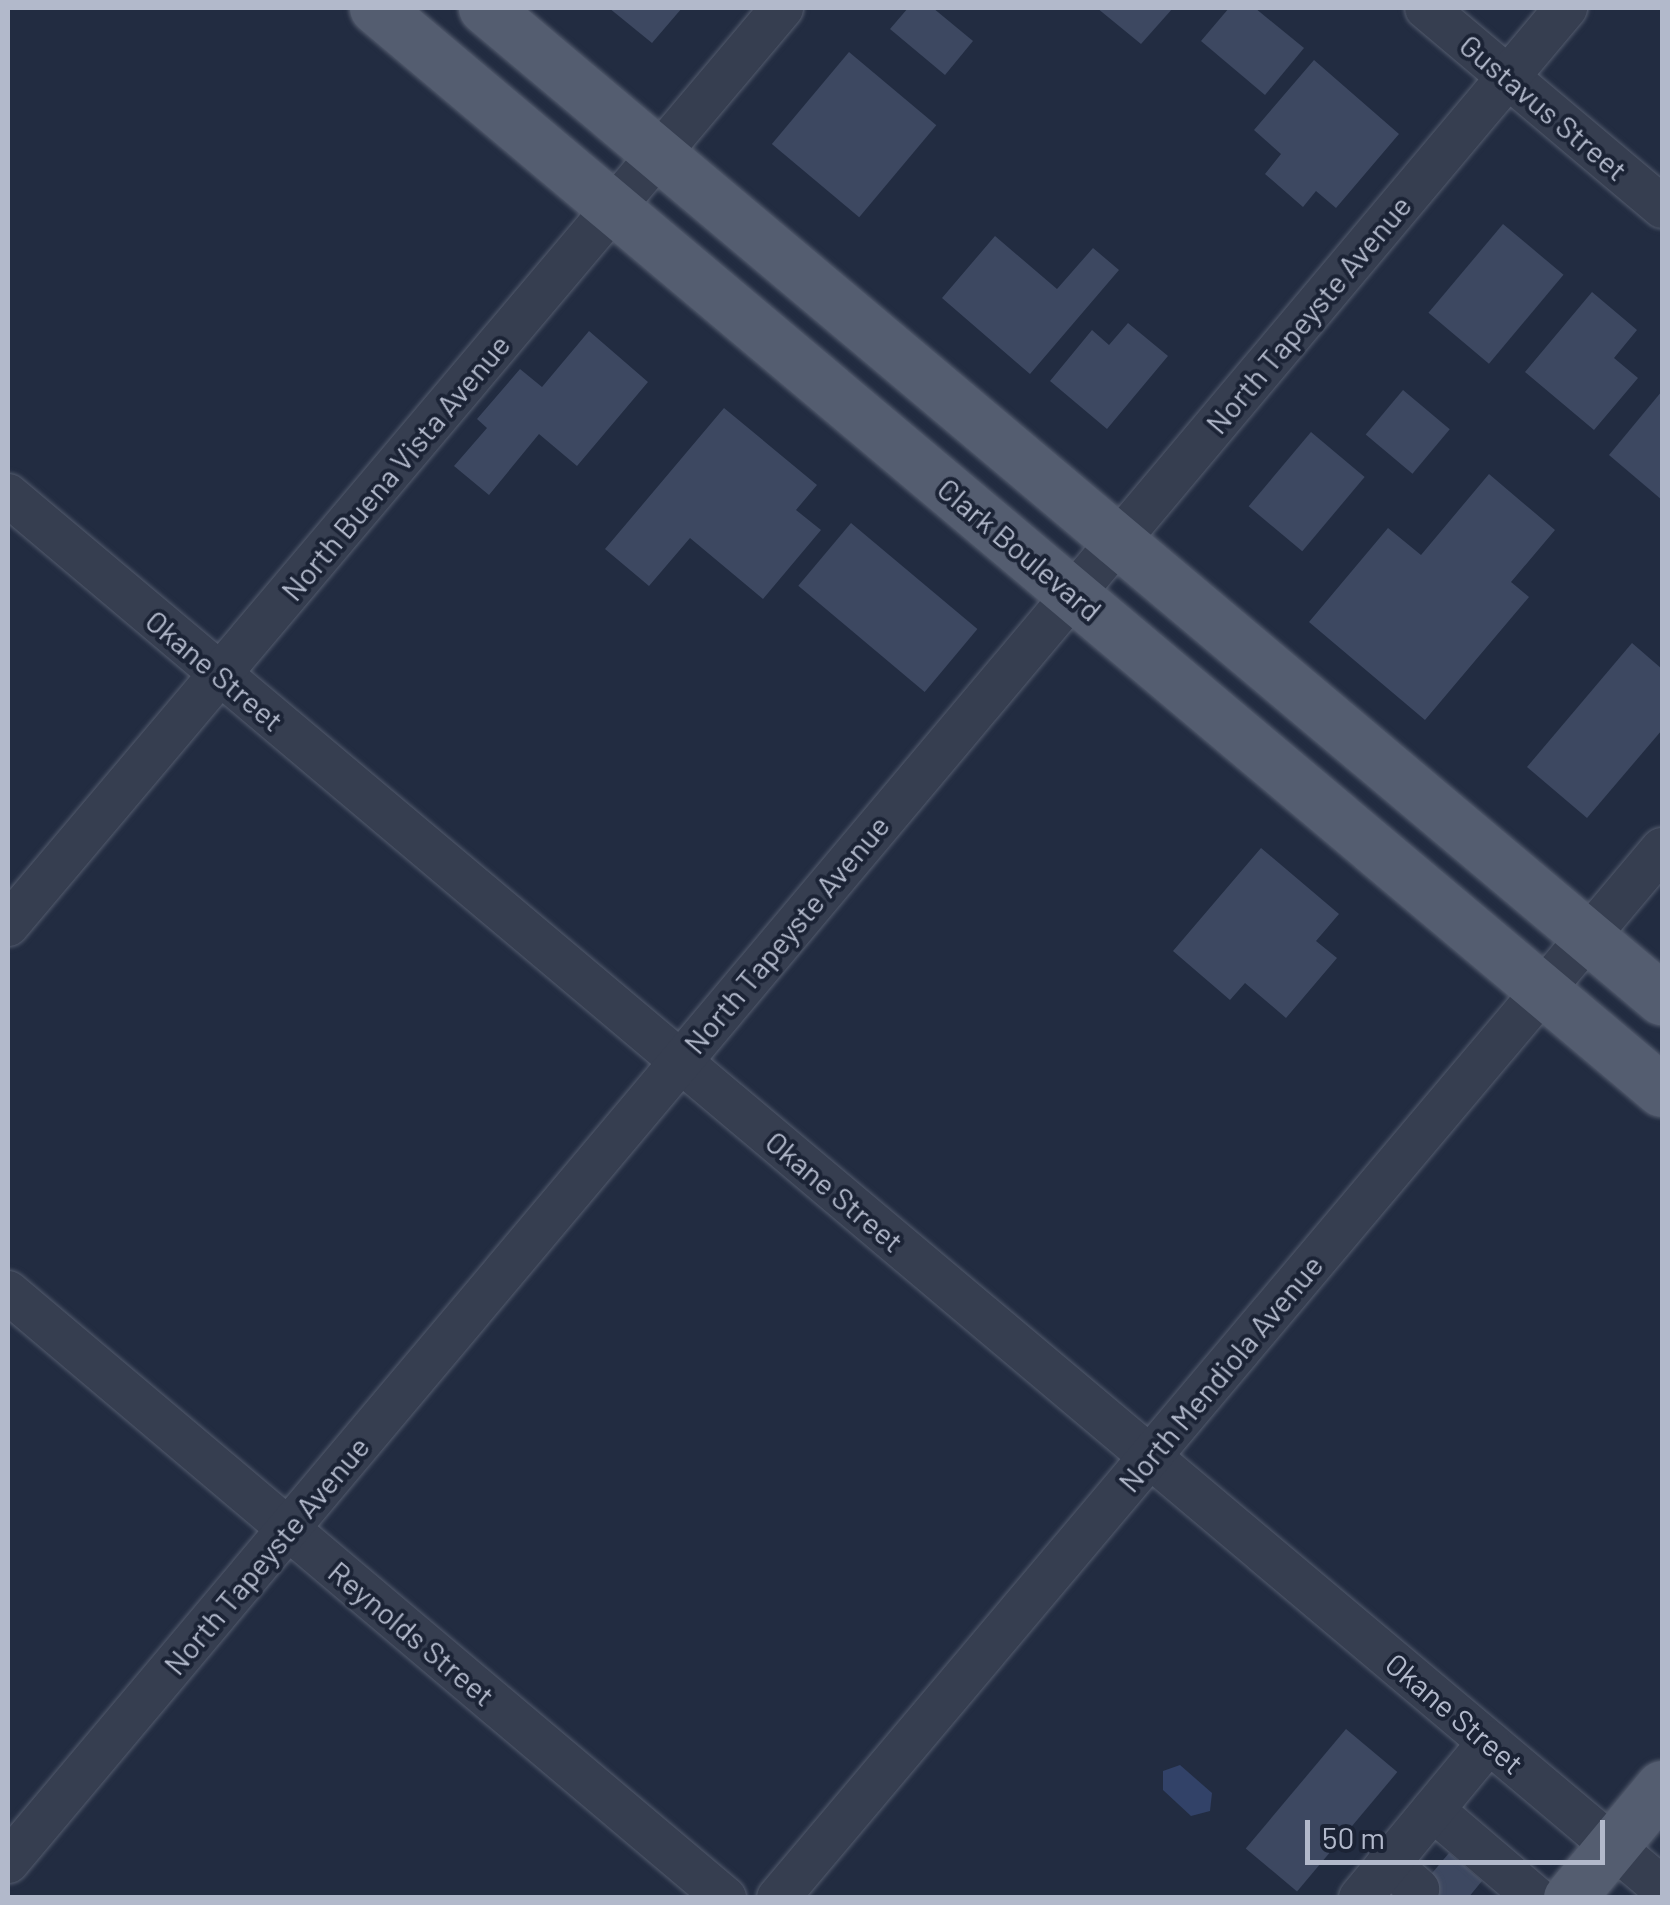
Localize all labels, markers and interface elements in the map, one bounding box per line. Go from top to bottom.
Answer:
street label: Gustavus Street [1453,26,1635,188]
street label: North Tapeyste Avenue [1198,188,1418,440]
street label: North Buena Vista Avenue [273,327,517,607]
street label: Clark Boulevard [931,470,1109,628]
street label: Okane Street [139,602,291,738]
street label: North Tapeyste Avenue [676,808,896,1060]
street label: Okane Street [759,1123,911,1259]
street label: North Mendiola Avenue [1110,1247,1330,1499]
street label: North Tapeyste Avenue [156,1429,376,1681]
street label: Reynolds Street [322,1553,502,1713]
street label: Okane Street [1379,1645,1531,1781]
scale bar [1310,1800,1610,1862]
text: 50 m [1322,1819,1385,1855]

